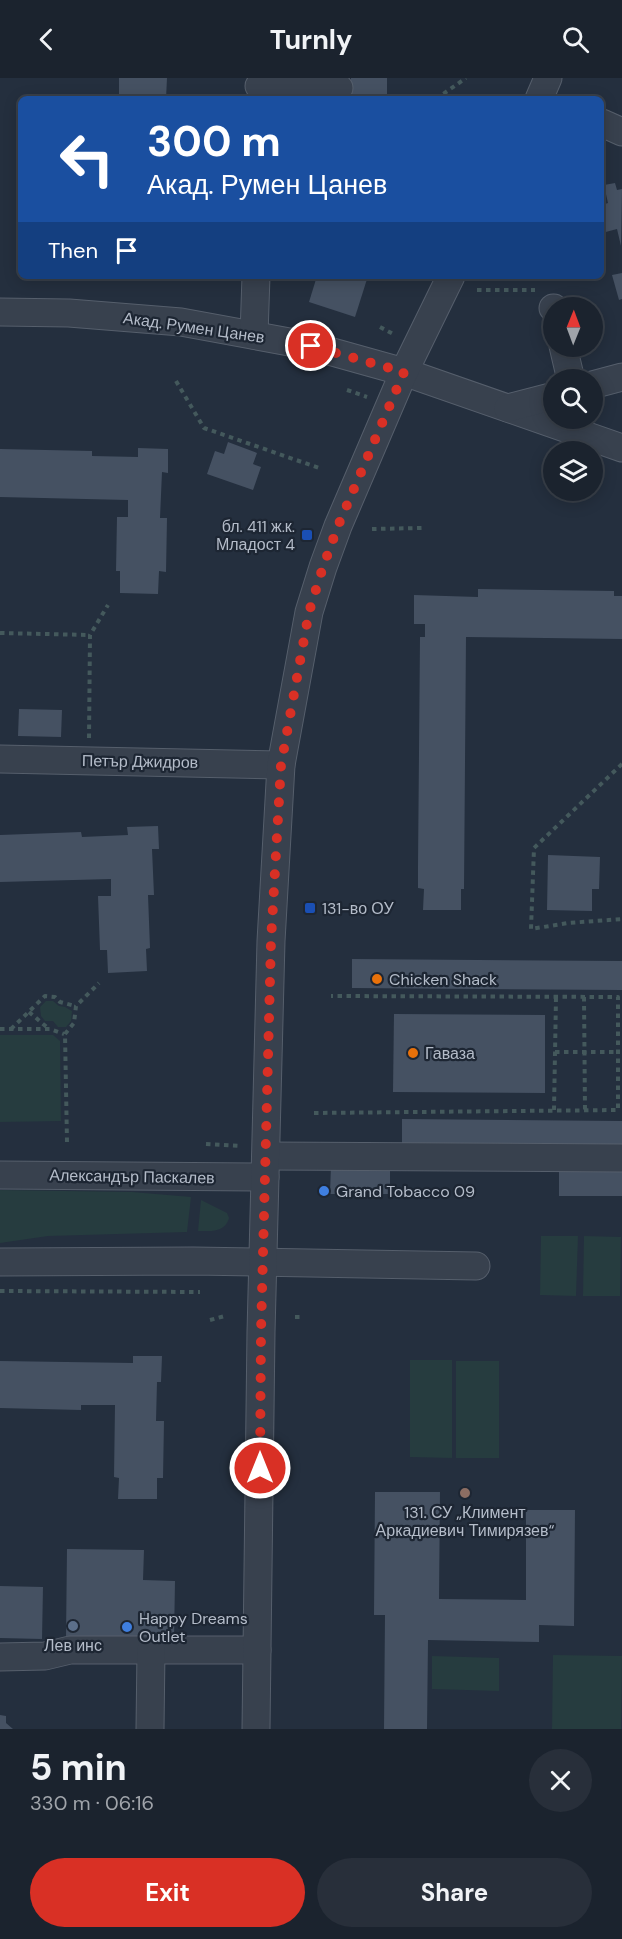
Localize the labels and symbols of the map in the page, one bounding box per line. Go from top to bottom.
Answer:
north arrow [543,297,603,357]
street label: Акад. Румен Цанев [122,307,266,348]
pin [285,320,336,371]
place label: бл. 411 ж.к. Младост 4 [216,516,295,555]
marker: бл. 411 ж.к. Младост 4 [300,528,314,542]
street label: Петър Джидров [82,750,198,773]
place label: 131-во ОУ [322,898,394,919]
marker: 131-во ОУ [303,901,317,915]
place label: Chicken Shack [389,969,497,990]
marker: Chicken Shack [370,972,384,986]
place label: Гаваза [425,1043,475,1064]
marker: Гаваза [406,1046,420,1060]
street label: Александър Паскалев [49,1165,215,1188]
place label: Grand Tobacco 09 [336,1181,475,1202]
marker: Grand Tobacco 09 [317,1184,331,1198]
position arrow [228,1436,292,1500]
marker: 131. СУ „Климент Аркадиевич Тимирязев“ [458,1486,472,1500]
place label: 131. СУ „Климент Аркадиевич Тимирязев“ [376,1502,555,1541]
place label: Happy Dreams Outlet [139,1608,248,1647]
marker: Лев инс [66,1619,80,1633]
marker: Happy Dreams Outlet [120,1620,134,1634]
place label: Лев инс [44,1635,102,1656]

